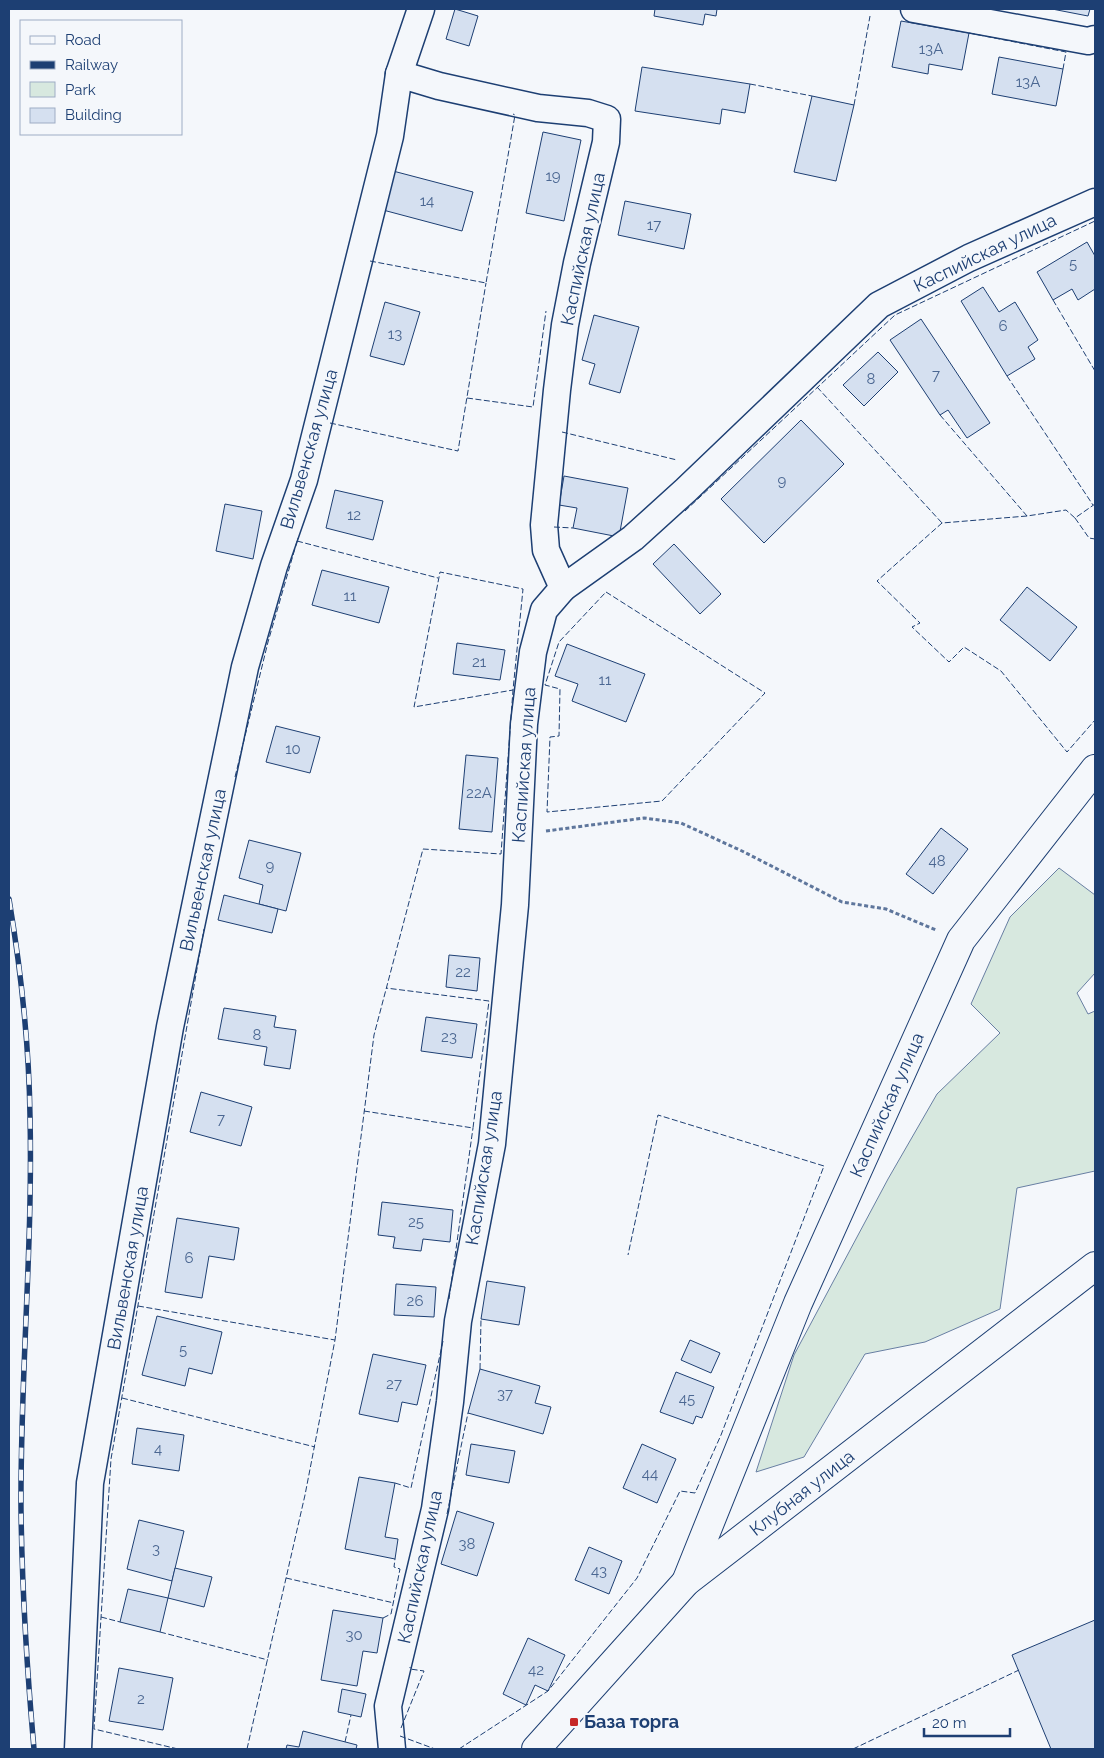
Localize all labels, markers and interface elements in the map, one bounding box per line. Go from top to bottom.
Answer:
legend [20,20,182,135]
text: Road [65,31,101,49]
house number: 13А [919,40,943,58]
text: Railway [65,56,118,74]
house number: 13А [1016,73,1040,91]
text: Park [65,81,96,99]
text: Building [65,106,122,124]
house number: 19 [545,167,561,185]
street label: Каспийская улица [556,170,609,327]
house number: 14 [420,192,434,210]
street label: Каспийская улица [910,209,1060,296]
house number: 17 [647,216,661,234]
house number: 5 [1069,255,1077,273]
house number: 6 [998,317,1008,335]
house number: 13 [388,325,402,343]
street label: Вильвенская улица [276,366,341,531]
house number: 7 [932,366,940,384]
house number: 8 [867,370,876,388]
house number: 9 [778,472,787,490]
house number: 12 [347,506,361,524]
house number: 11 [344,587,357,605]
house number: 21 [472,653,487,671]
house number: 11 [599,671,612,689]
street label: Каспийская улица [508,686,539,844]
house number: 10 [285,740,301,758]
house number: 22А [466,784,492,802]
street label: Вильвенская улица [175,787,230,953]
house number: 48 [928,852,946,870]
house number: 9 [266,857,275,875]
house number: 22 [455,963,471,981]
house number: 8 [253,1026,262,1044]
house number: 23 [441,1028,457,1046]
street label: Каспийская улица [845,1029,928,1180]
street label: Каспийская улица [461,1089,506,1247]
house number: 7 [217,1110,225,1128]
street label: Вильвенская улица [103,1184,152,1351]
house number: 25 [408,1213,424,1231]
house number: 6 [184,1249,194,1267]
house number: 26 [407,1292,423,1310]
house number: 5 [179,1341,187,1359]
house number: 27 [386,1375,402,1393]
house number: 37 [497,1385,513,1403]
house number: 45 [679,1390,695,1408]
house number: 4 [154,1440,162,1458]
street label: Клубная улица [745,1445,858,1540]
house number: 44 [642,1465,658,1483]
street label: Каспийская улица [393,1488,446,1645]
house number: 38 [459,1535,476,1553]
house number: 3 [152,1540,160,1558]
house number: 43 [591,1562,607,1580]
house number: 30 [345,1626,363,1644]
house number: 42 [528,1661,544,1679]
house number: 2 [137,1690,145,1708]
scale bar [924,1706,1010,1738]
place label: База торга [584,1711,679,1732]
text: 20 m [932,1714,967,1732]
marker: База торга [568,1716,580,1728]

